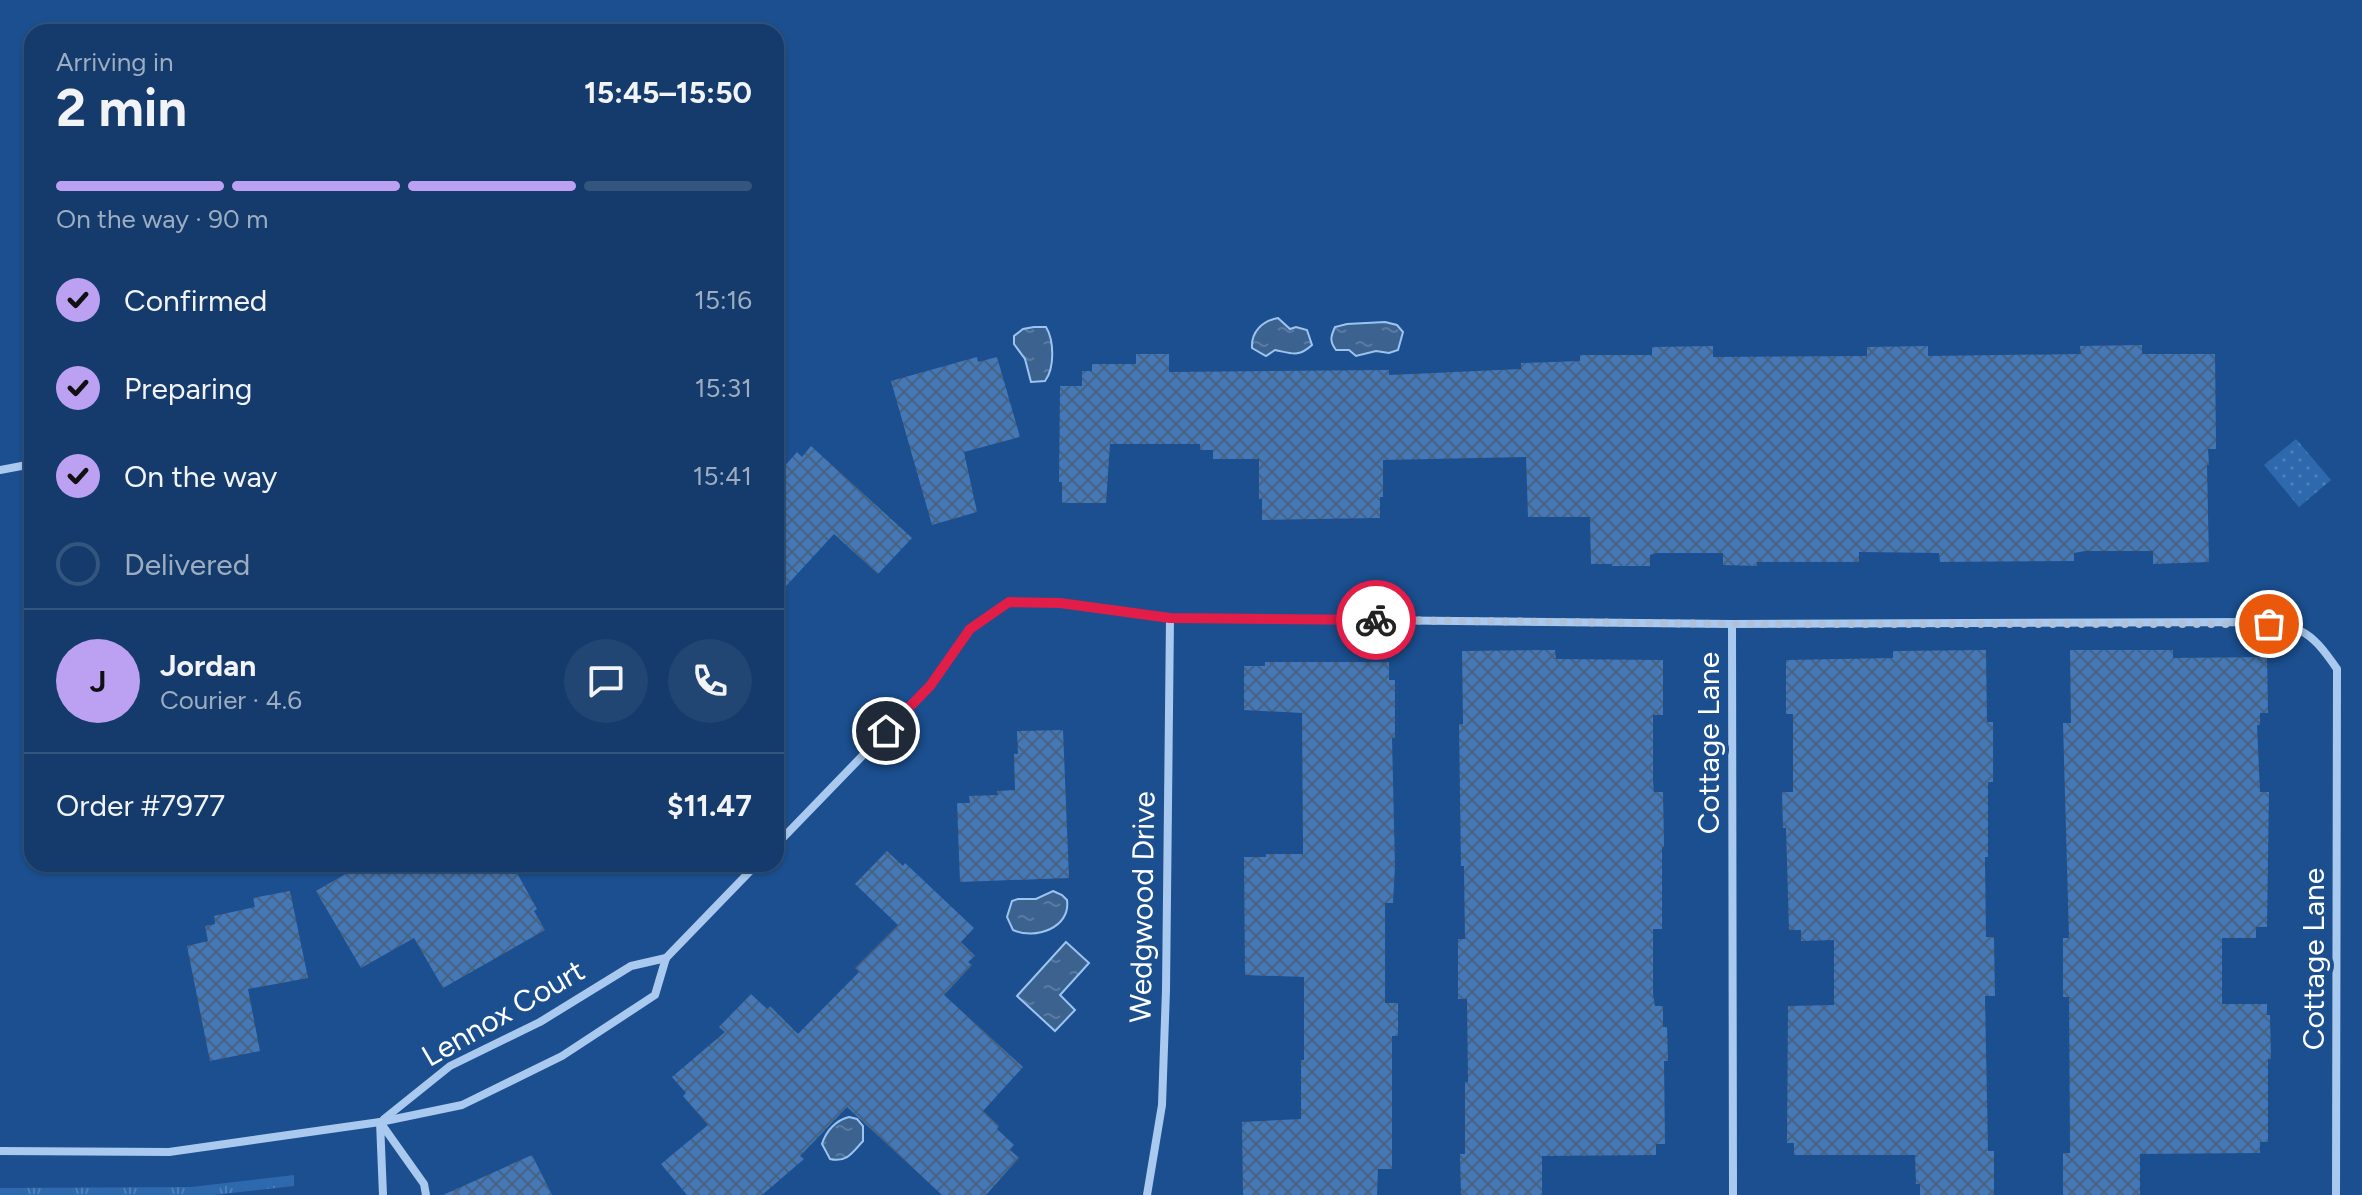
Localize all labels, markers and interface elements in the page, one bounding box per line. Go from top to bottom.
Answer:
text: Arriving in [56,46,174,78]
text: 15:45–15:50 [584,74,752,111]
text: 2 min [56,77,187,139]
text: On the way · 90 m [56,203,268,235]
icon: check [56,278,100,322]
text: Confirmed [124,282,267,319]
text: 15:16 [694,284,752,316]
icon: check [56,366,100,410]
text: Preparing [124,370,252,407]
text: 15:31 [695,372,752,404]
icon: check [56,454,100,498]
text: On the way [124,458,277,495]
text: 15:41 [693,460,752,492]
text: Delivered [124,546,250,583]
courier [1336,580,1416,660]
pin [2235,590,2303,658]
icon: bike [1354,598,1398,642]
icon: bag [2247,602,2291,646]
button: chat [564,639,648,723]
button: phone [668,639,752,723]
text: Jordan [160,647,256,684]
street label: Cottage Lane [1690,652,1727,834]
text: J [90,663,106,700]
text: Courier · 4.6 [160,684,302,716]
pin [852,697,920,765]
icon: home [864,709,908,753]
text: Order #7977 [56,787,225,824]
text: $11.47 [667,787,752,824]
street label: Wedgwood Drive [1121,791,1163,1023]
street label: Cottage Lane [2295,868,2332,1050]
street label: Lennox Court [415,952,591,1074]

